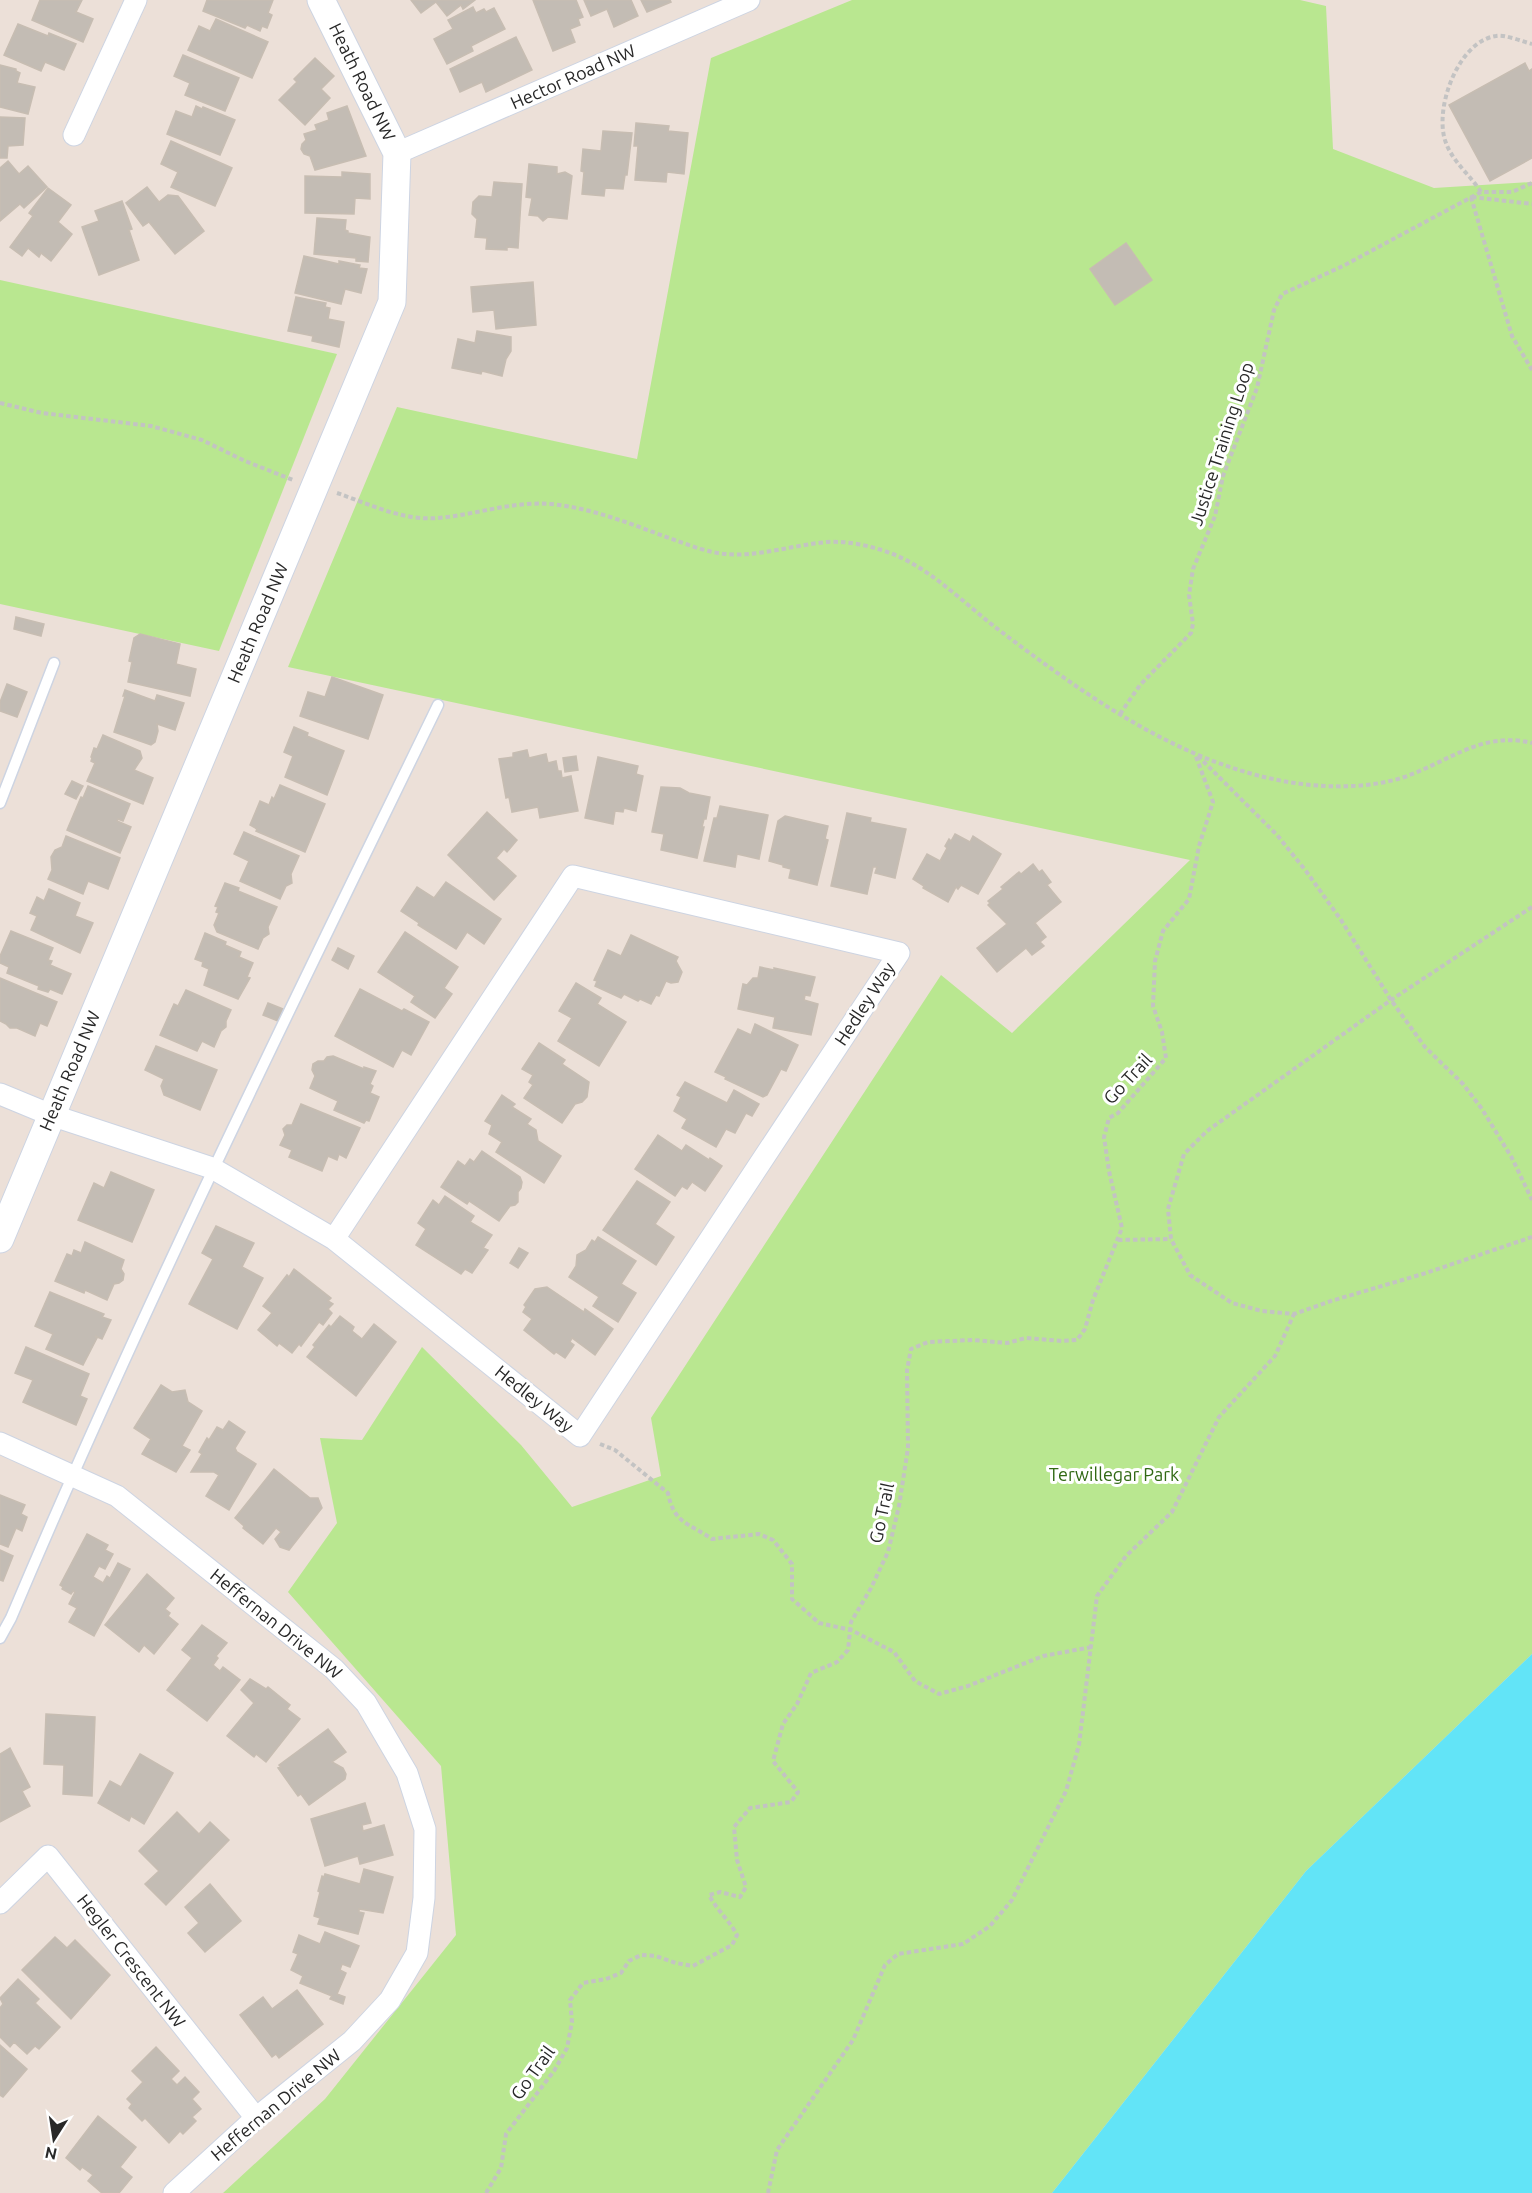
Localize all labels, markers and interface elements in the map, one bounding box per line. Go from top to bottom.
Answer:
street label: Heath Road NW [326,20,400,144]
street label: Hector Road NW [507,39,638,113]
street label: Justice Training Loop [1185,359,1257,528]
street label: Heath Road NW [223,559,291,686]
street label: Hedley Way [830,958,898,1049]
street label: Heath Road NW [35,1007,103,1134]
street label: Go Trail [1099,1049,1156,1107]
street label: Hedley Way [492,1361,578,1436]
park label: Terwillegar Park [1049,1464,1179,1484]
street label: Go Trail [865,1481,897,1545]
street label: Heffernan Drive NW [207,1564,347,1683]
street label: Hegler Crescent NW [74,1890,190,2031]
street label: Go Trail [506,2042,558,2103]
street label: Heffernan Drive NW [206,2044,345,2164]
north arrow [24,2109,84,2169]
text: N [43,2144,59,2164]

